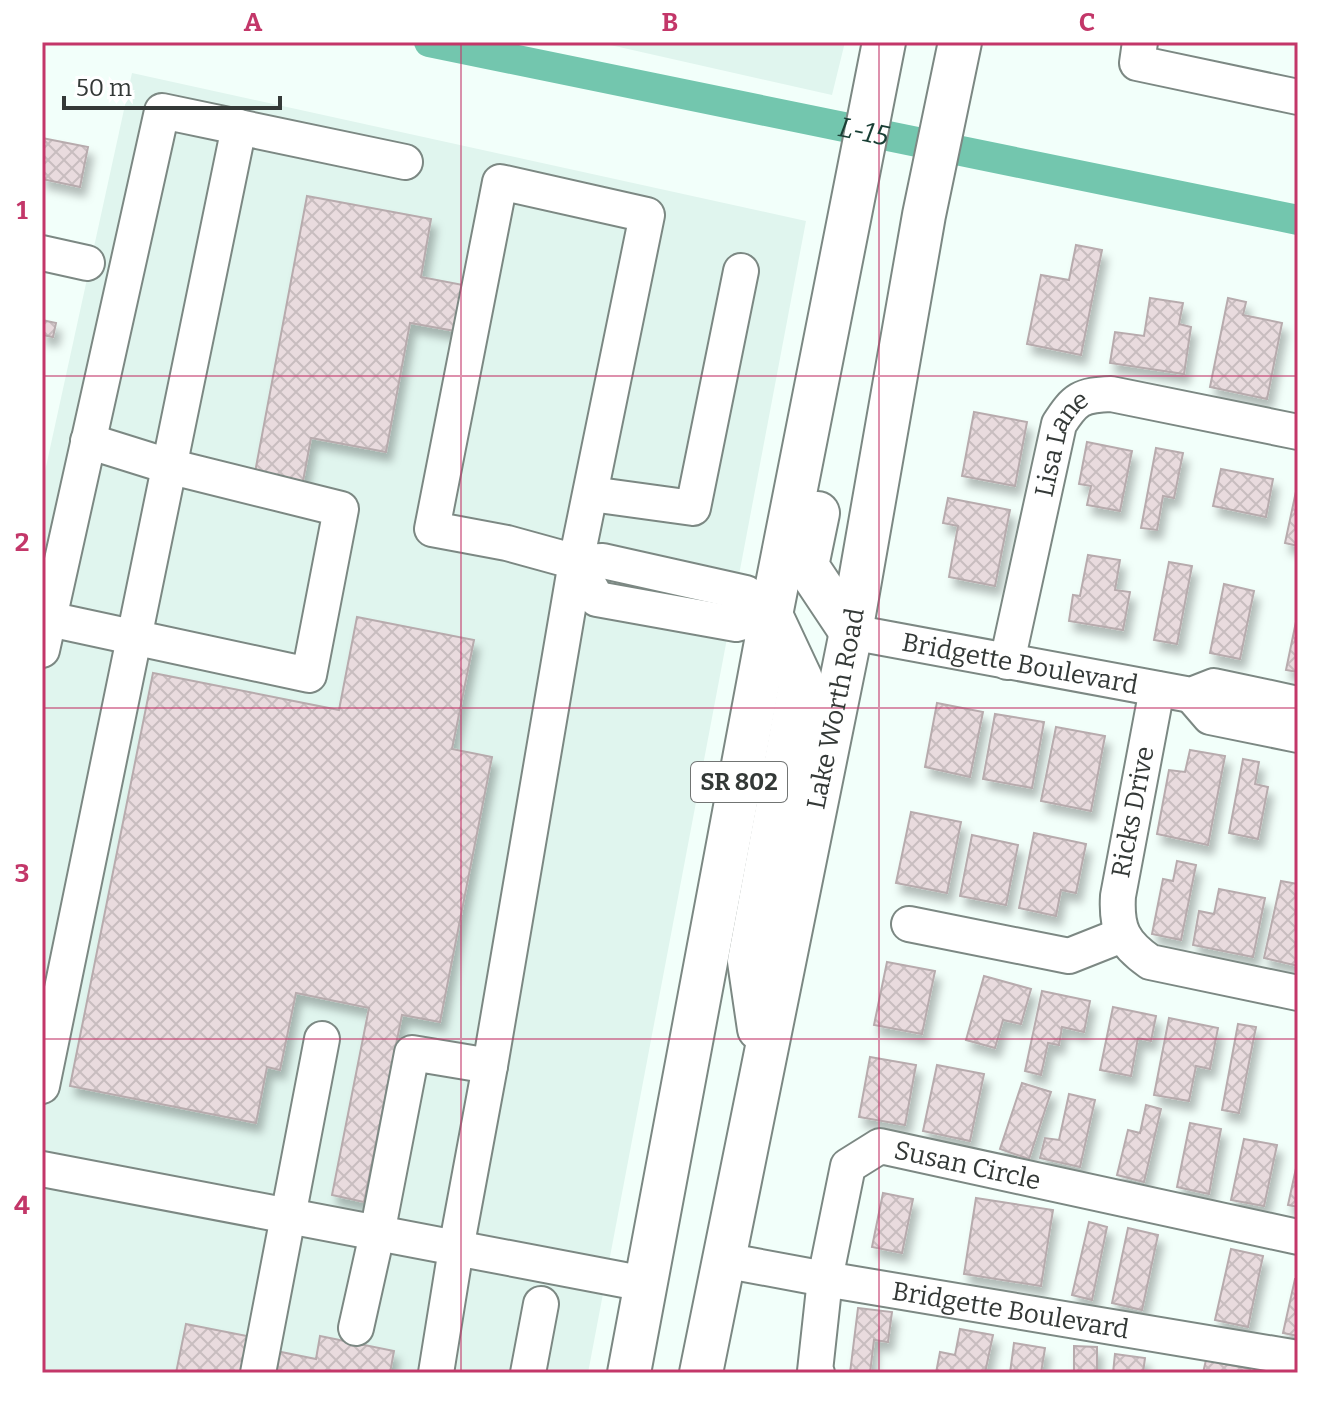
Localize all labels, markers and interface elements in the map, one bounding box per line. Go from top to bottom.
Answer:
text: A [244,7,263,38]
text: B [662,7,678,38]
text: C [1079,7,1095,38]
scale bar [64,60,280,110]
text: 50 m [76,74,132,102]
water label: L-15 [836,110,893,152]
text: 1 [16,195,28,226]
street label: Lisa Lane [1028,383,1093,500]
text: 2 [15,527,29,558]
street label: Lake Worth Road [800,606,870,812]
street label: Bridgette Boulevard [900,626,1141,700]
street label: Ricks Drive [1105,744,1161,880]
road number: SR 802 [691,762,787,802]
text: 3 [15,858,29,889]
street label: Susan Circle [891,1134,1044,1196]
text: 4 [14,1190,30,1221]
street label: Bridgette Boulevard [890,1275,1131,1345]

